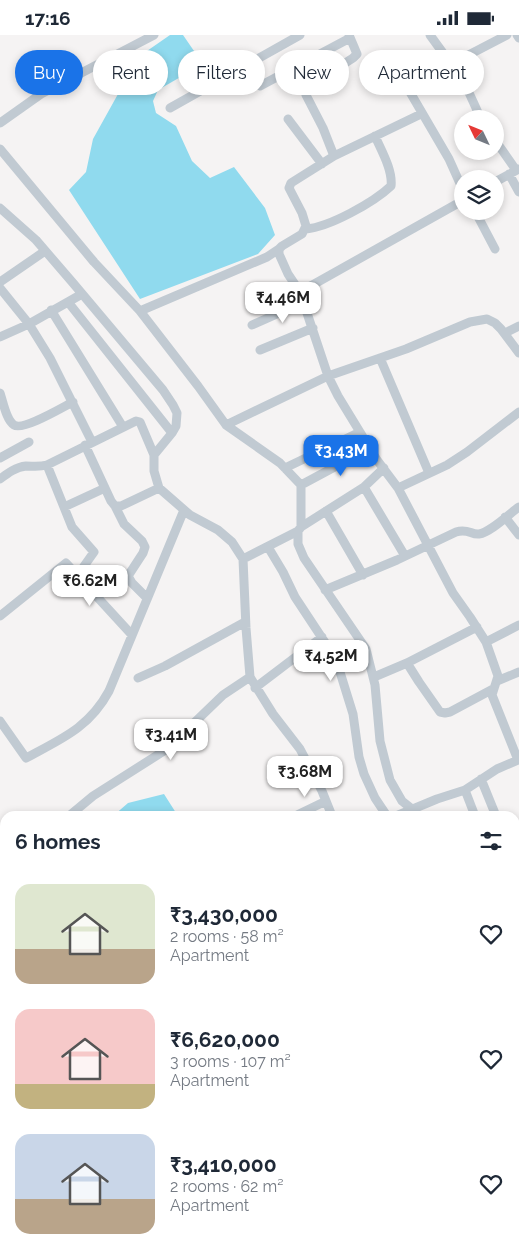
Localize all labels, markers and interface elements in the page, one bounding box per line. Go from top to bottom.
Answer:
text: 17:16 [25,7,71,29]
chip: Buy [15,50,83,95]
chip: Rent [93,50,168,95]
chip: Filters [178,50,265,95]
chip: New [275,50,349,95]
chip: Apartment [359,50,484,95]
north arrow [454,110,504,160]
map controls [454,110,504,220]
button: layers [454,170,504,220]
pin: ₹4.46M [242,281,324,324]
text: ₹4.46M [256,288,310,307]
pin: ₹3.43M [300,435,382,477]
text: ₹3.43M [315,441,368,460]
pin: ₹6.62M [49,565,131,607]
text: ₹6.62M [63,571,117,590]
pin: ₹4.52M [290,639,372,682]
text: ₹4.52M [304,646,358,665]
pin: ₹3.41M [130,719,212,761]
text: ₹3.41M [145,725,197,744]
pin: ₹3.68M [264,755,346,798]
text: ₹3.68M [278,762,332,781]
icon: filters [477,827,505,855]
text: 6 homes [15,829,101,854]
text: ₹3,430,000 [170,902,278,927]
icon: home [55,904,115,964]
icon: heart [477,920,505,948]
text: 2 rooms · 58 m² [170,927,284,946]
text: Apartment [170,946,249,965]
text: ₹6,620,000 [170,1027,280,1052]
icon: home [55,1029,115,1089]
icon: heart [477,1045,505,1073]
text: 3 rooms · 107 m² [170,1052,291,1071]
text: Apartment [170,1071,249,1090]
text: ₹3,410,000 [170,1152,277,1177]
icon: home [55,1154,115,1214]
icon: heart [477,1170,505,1198]
text: 2 rooms · 62 m² [170,1177,283,1196]
text: Apartment [170,1196,249,1215]

